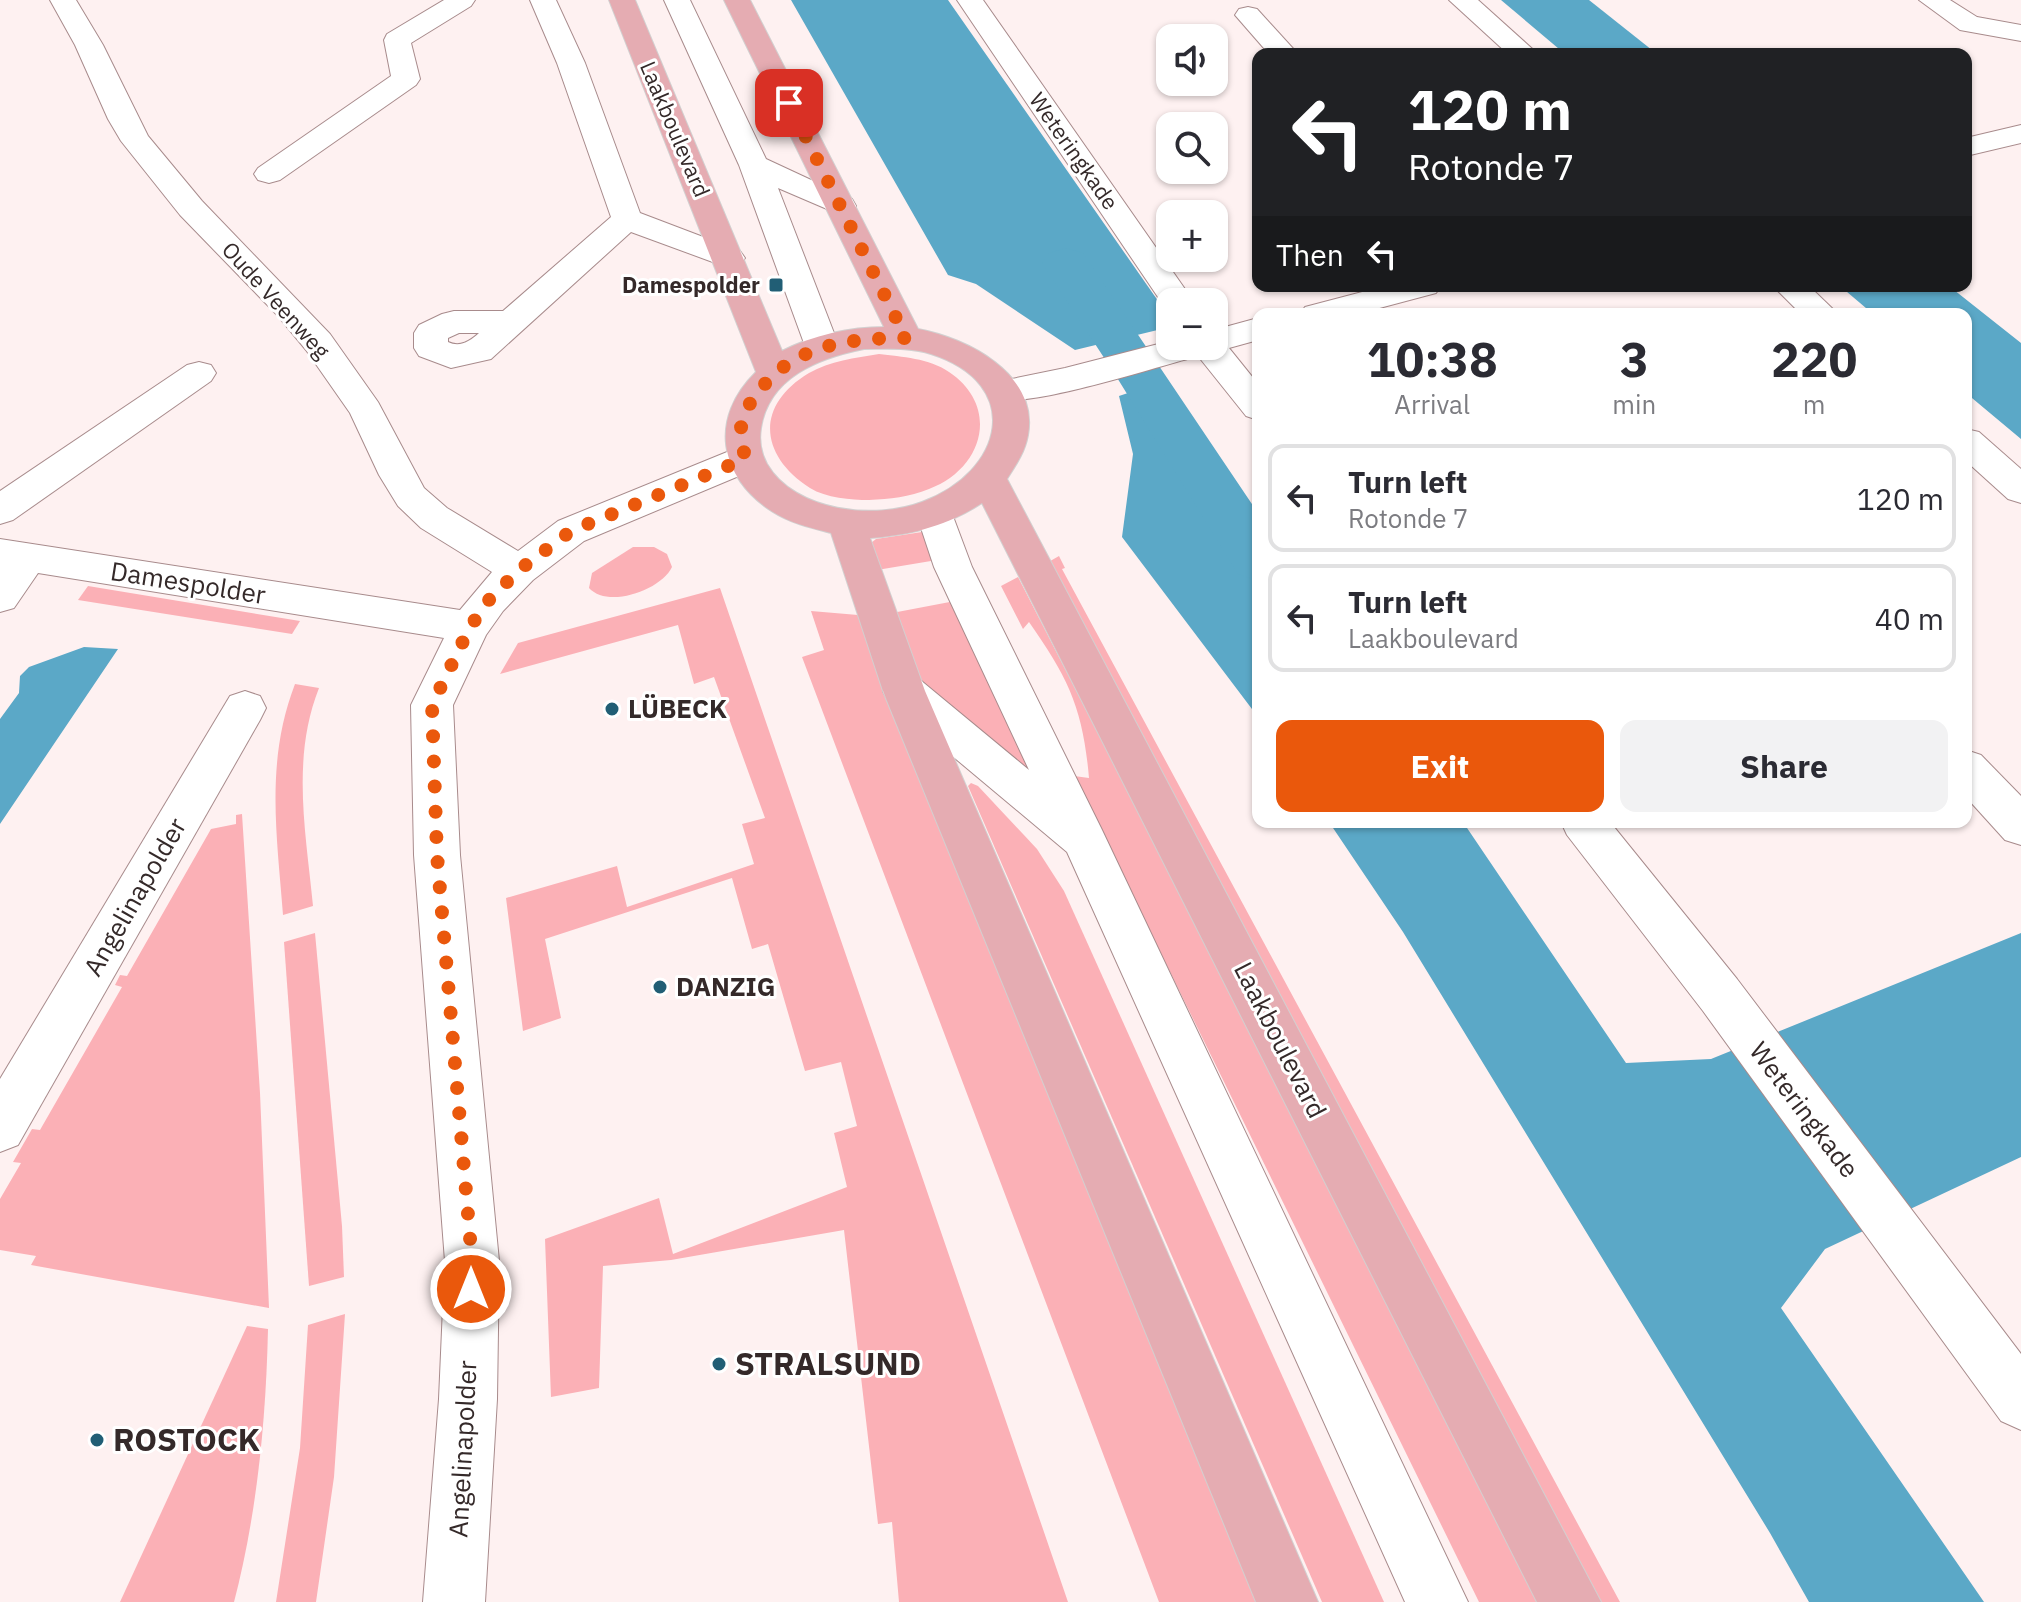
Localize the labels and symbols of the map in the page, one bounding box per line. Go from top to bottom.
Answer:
street label: Laakboulevard [634,57,717,201]
pin [755,69,823,137]
street label: Weteringkade [1023,86,1126,215]
street label: Oude Veenweg [216,235,337,365]
place label: Damespolder [622,270,760,299]
marker: Damespolder [767,276,785,294]
street label: Damespolder [108,553,269,611]
place label: LÜBECK [628,691,727,725]
marker: LÜBECK [603,700,621,718]
street label: Angelinapolder [75,811,193,982]
street label: Laakboulevard [1227,956,1335,1123]
place label: DANZIG [676,969,776,1003]
marker: DANZIG [651,978,669,996]
street label: Weteringkade [1743,1035,1867,1184]
position arrow [429,1247,513,1331]
place label: STRALSUND [735,1342,921,1384]
marker: STRALSUND [710,1355,728,1373]
street label: Angelinapolder [440,1359,484,1538]
place label: ROSTOCK [113,1418,260,1460]
marker: ROSTOCK [88,1431,106,1449]

